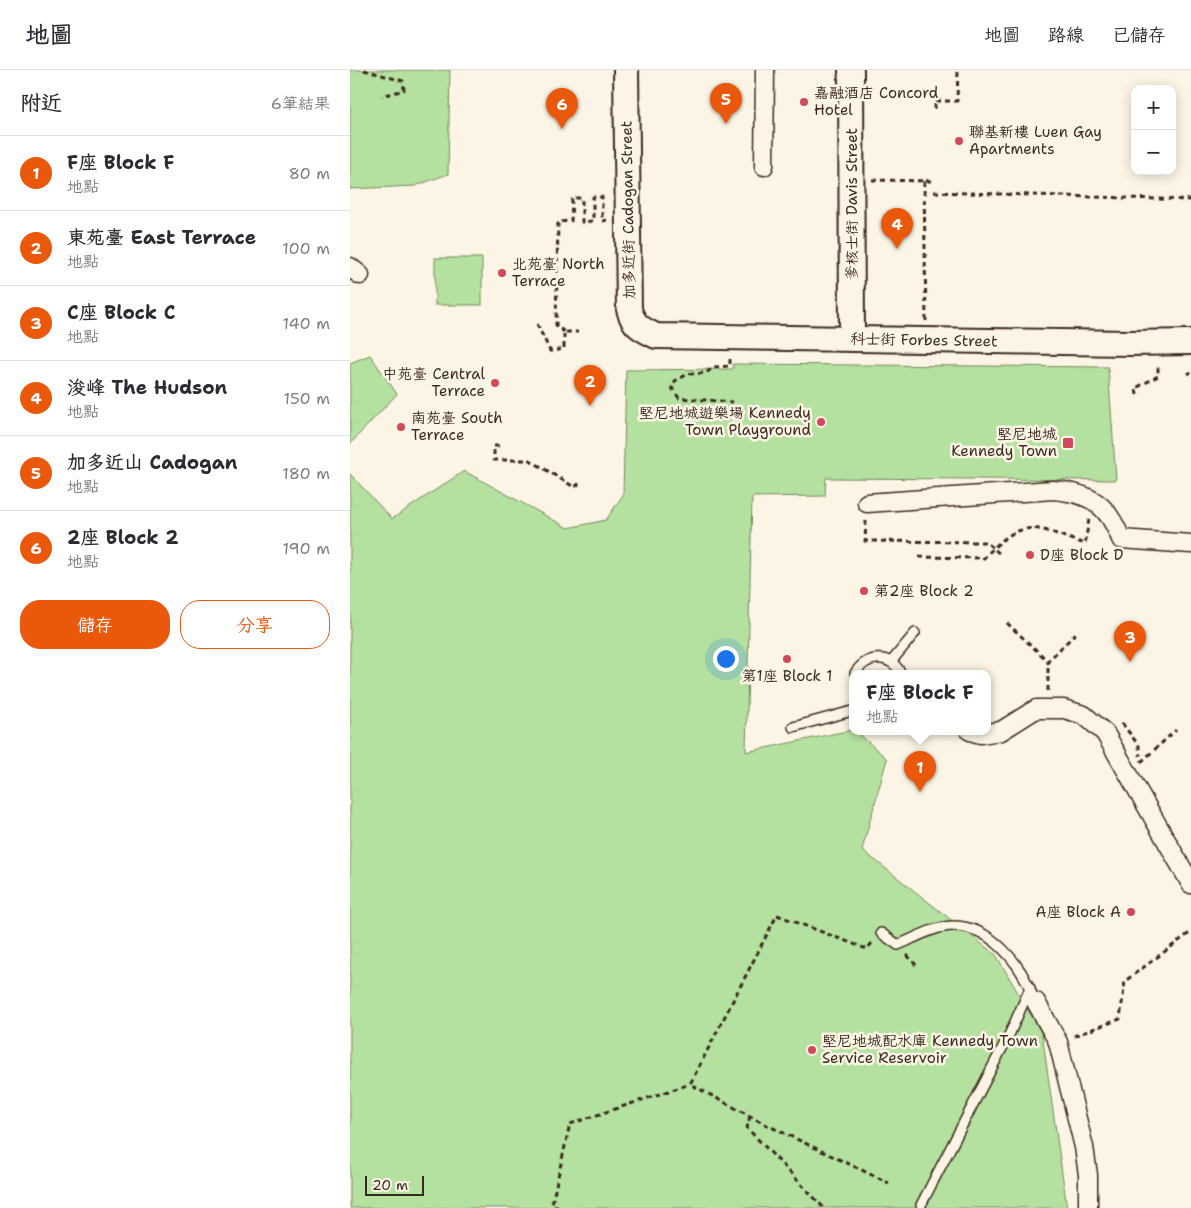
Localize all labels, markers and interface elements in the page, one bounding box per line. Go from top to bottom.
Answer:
text: 地圖 [25,19,73,51]
text: 地圖 [984,23,1020,47]
text: 路線 [1048,23,1084,47]
text: 已儲存 [1112,23,1166,47]
pin: 5 [710,83,742,124]
place label: 嘉融酒店 Concord Hotel [814,83,939,120]
map controls [1131,85,1176,175]
button: + [1131,85,1176,130]
pin: 6 [546,88,578,129]
text: 附近 [20,89,62,117]
text: 6筆結果 [271,93,330,114]
marker: 嘉融酒店 Concord Hotel [798,96,810,108]
street label: 加多近街 Cadogan Street [616,121,640,299]
place label: 聯基新樓 Luen Gay Apartments [969,122,1102,159]
street label: 爹核士街 Davis Street [842,128,862,280]
button: − [1131,130,1176,175]
marker: 聯基新樓 Luen Gay Apartments [953,135,965,147]
text: F座 Block F [67,150,174,175]
text: 1 [32,163,40,184]
text: 80 m [289,163,330,184]
text: 地點 [67,176,99,197]
pin: 4 [881,208,913,249]
text: 東苑臺 East Terrace [67,225,256,250]
text: 2 [30,238,42,259]
text: 100 m [282,238,330,259]
text: 地點 [67,251,99,272]
place label: 北苑臺 North Terrace [512,254,605,291]
marker: 北苑臺 North Terrace [496,267,508,279]
text: C座 Block C [67,300,175,325]
text: 3 [30,313,42,334]
text: 140 m [283,313,330,334]
text: 地點 [67,326,99,347]
street label: 科士街 Forbes Street [850,329,998,351]
place label: 中苑臺 Central Terrace [382,364,485,401]
pin: 2 [574,365,606,406]
text: 浚峰 The Hudson [67,375,227,400]
marker: 中苑臺 Central Terrace [489,377,501,389]
text: 4 [30,388,42,409]
text: 150 m [283,388,330,409]
text: 地點 [67,401,99,422]
place label: 堅尼地城遊樂場 Kennedy Town Playground [639,403,811,440]
place label: 南苑臺 South Terrace [411,408,503,445]
marker: 堅尼地城遊樂場 Kennedy Town Playground [815,416,827,428]
marker: 南苑臺 South Terrace [395,421,407,433]
place label: 堅尼地城 Kennedy Town [951,424,1057,461]
marker: 堅尼地城 Kennedy Town [1061,436,1075,450]
text: 加多近山 Cadogan [67,450,237,475]
text: 5 [31,463,41,484]
text: 180 m [282,463,330,484]
text: 地點 [67,476,99,497]
text: 2座 Block 2 [67,525,179,550]
text: 6 [30,538,42,559]
text: 190 m [283,538,330,559]
place label: D座 Block D [1040,545,1124,565]
marker: D座 Block D [1024,549,1036,561]
text: 地點 [67,551,99,572]
place label: 第2座 Block 2 [874,581,974,601]
marker: 第2座 Block 2 [858,585,870,597]
button: 儲存 [20,600,170,649]
button: 分享 [180,600,330,649]
pin: 3 [1114,621,1146,662]
your location [713,646,739,672]
marker: 第1座 Block 1 [781,653,793,665]
place label: 第1座 Block 1 [741,666,833,686]
popup [849,670,991,735]
text: F座 Block F [866,680,974,705]
text: 地點 [866,706,898,727]
pin: 1 [904,751,936,792]
place label: A座 Block A [1036,902,1121,922]
marker: A座 Block A [1125,906,1137,918]
place label: 堅尼地城配水庫 Kennedy Town Service Reservoir [822,1031,1038,1068]
marker: 堅尼地城配水庫 Kennedy Town Service Reservoir [806,1044,818,1056]
scale bar [365,1173,424,1196]
text: 20 m [372,1176,408,1194]

